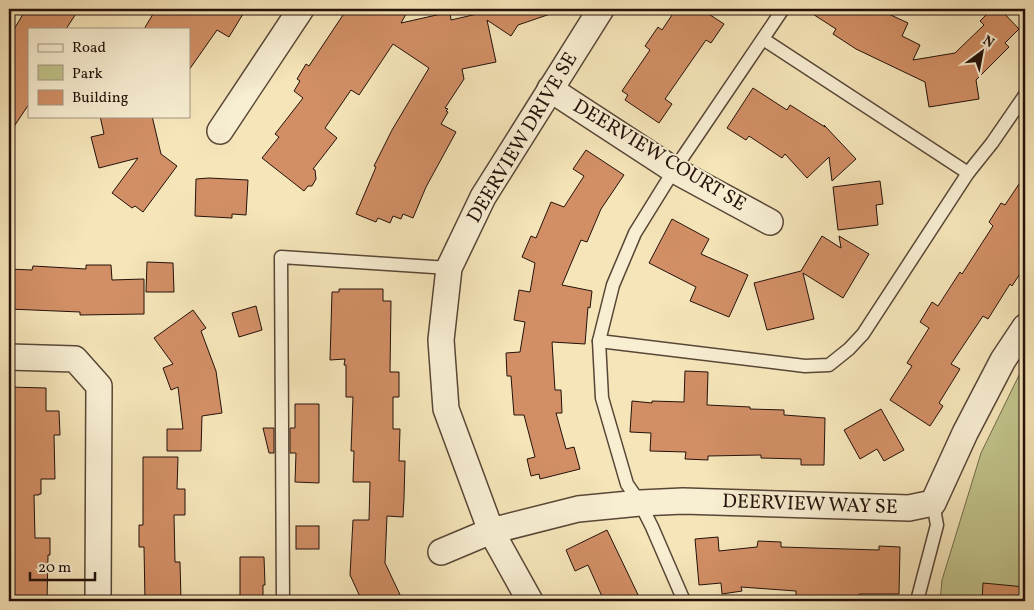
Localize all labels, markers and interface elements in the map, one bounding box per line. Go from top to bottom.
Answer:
legend [28,28,190,118]
north arrow [956,28,1006,78]
text: N [979,31,997,53]
text: Road [72,38,106,59]
street label: DEERVIEW DRIVE SE [461,47,585,229]
text: Park [72,64,103,85]
text: Building [72,88,129,109]
street label: DEERVIEW COURT SE [567,93,751,219]
street label: DEERVIEW WAY SE [722,488,898,522]
scale bar [30,550,95,582]
text: 20 m [38,558,71,579]

